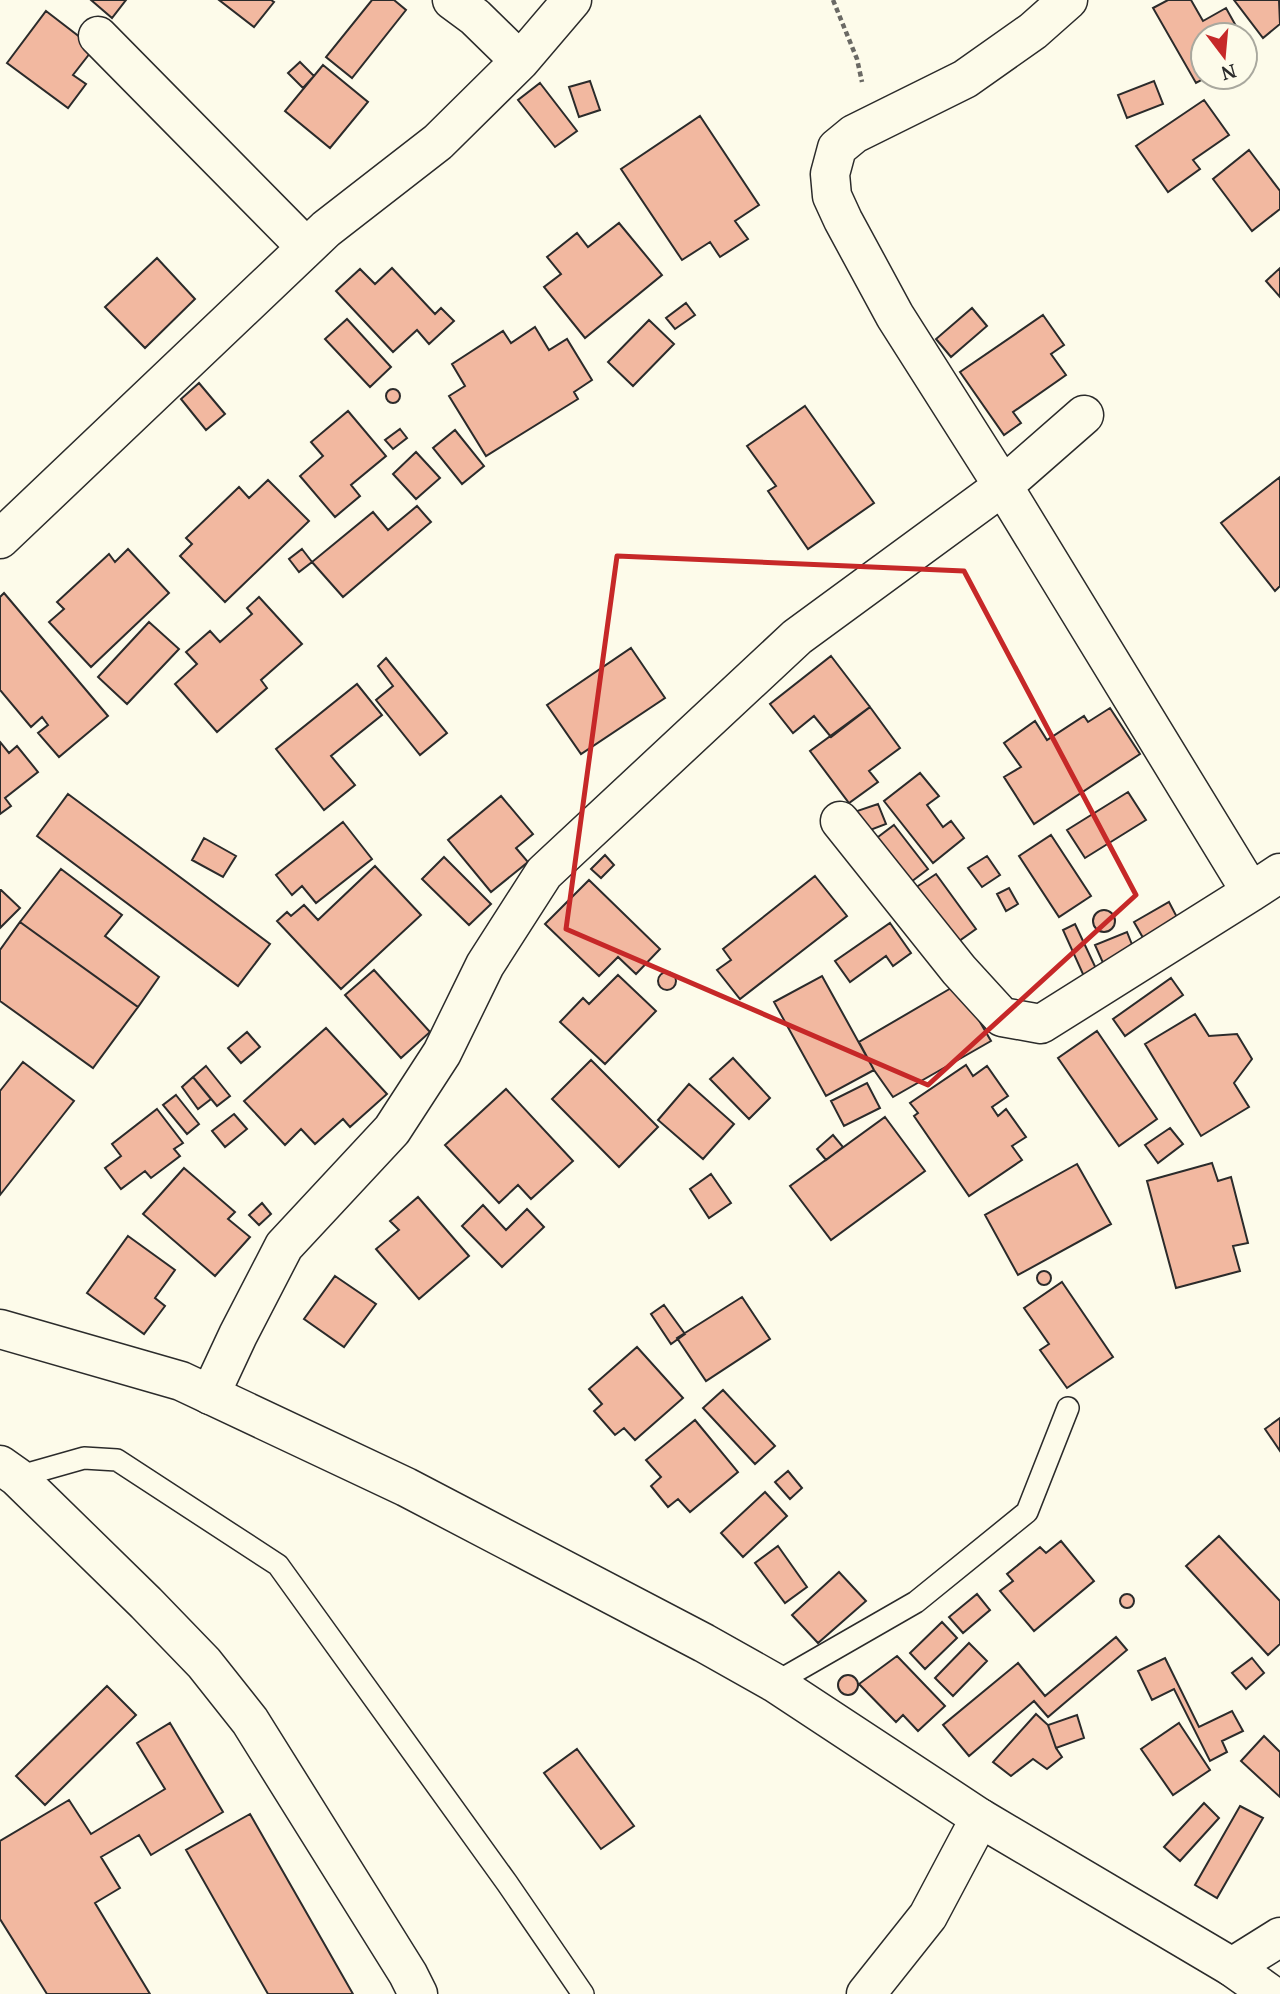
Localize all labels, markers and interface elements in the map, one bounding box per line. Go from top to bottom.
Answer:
north arrow [1189,21,1259,91]
text: N [1218,59,1239,87]

